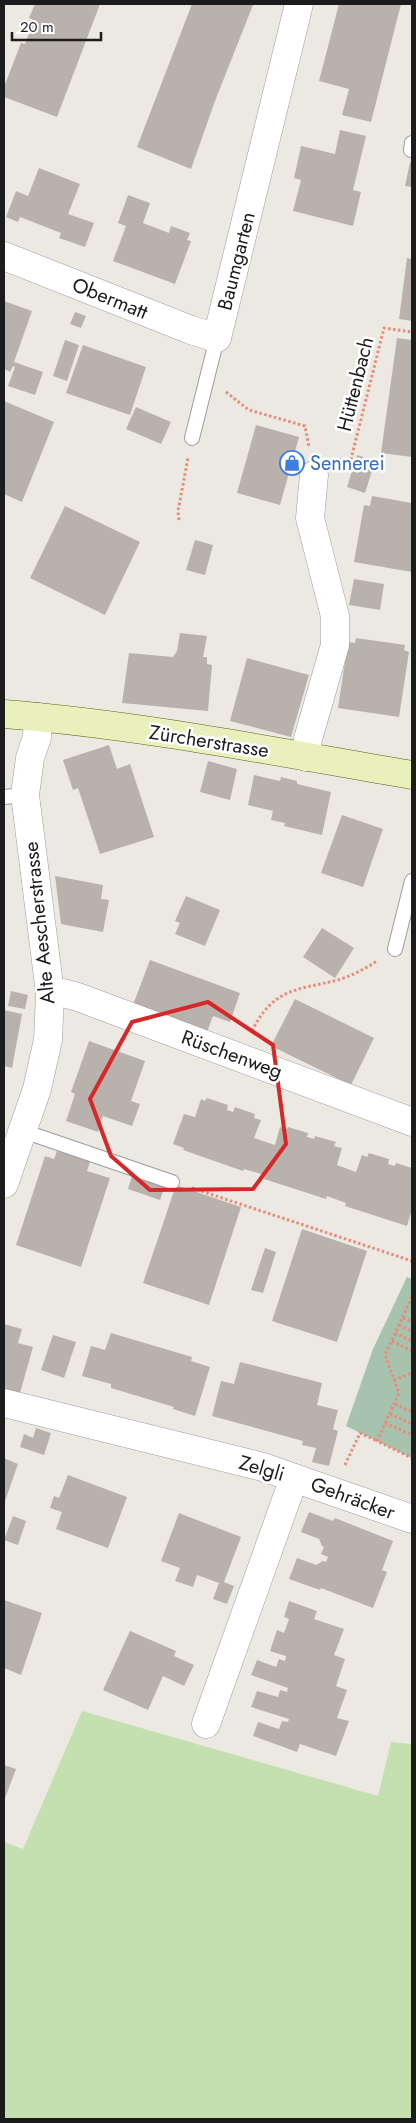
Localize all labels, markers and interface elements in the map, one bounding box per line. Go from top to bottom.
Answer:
scale bar [12,10,101,42]
text: 20 m [20,16,54,38]
street label: Baumgarten [210,209,263,313]
street label: Obermatt [68,270,152,327]
street label: Hüttenbach [330,334,381,434]
place label: Sennerei [310,449,385,478]
shop icon: Sennerei [279,450,305,476]
street label: Zürcherstrasse [147,718,271,765]
street label: Alte Aescherstrasse [17,840,62,1006]
street label: Rüschenweg [177,1023,286,1086]
street label: Zelgli [236,1448,288,1489]
street label: Gehräcker [306,1470,399,1527]

